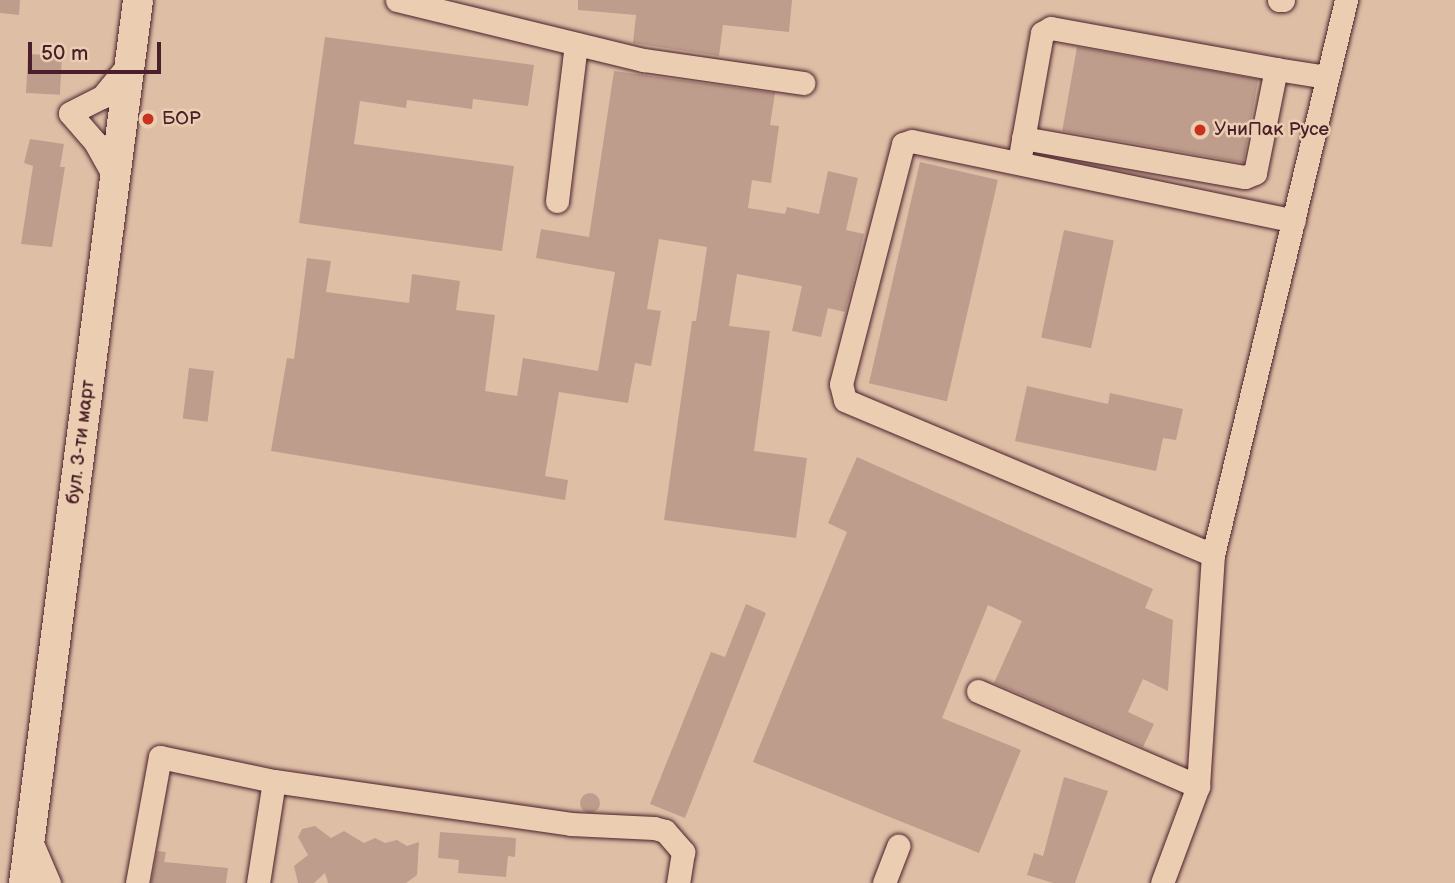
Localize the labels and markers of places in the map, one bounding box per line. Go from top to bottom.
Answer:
place label: БОР [162,108,201,130]
marker: БОР [140,111,156,127]
place label: УниПак Русе [1214,119,1329,141]
marker: УниПак Русе [1192,122,1208,138]

